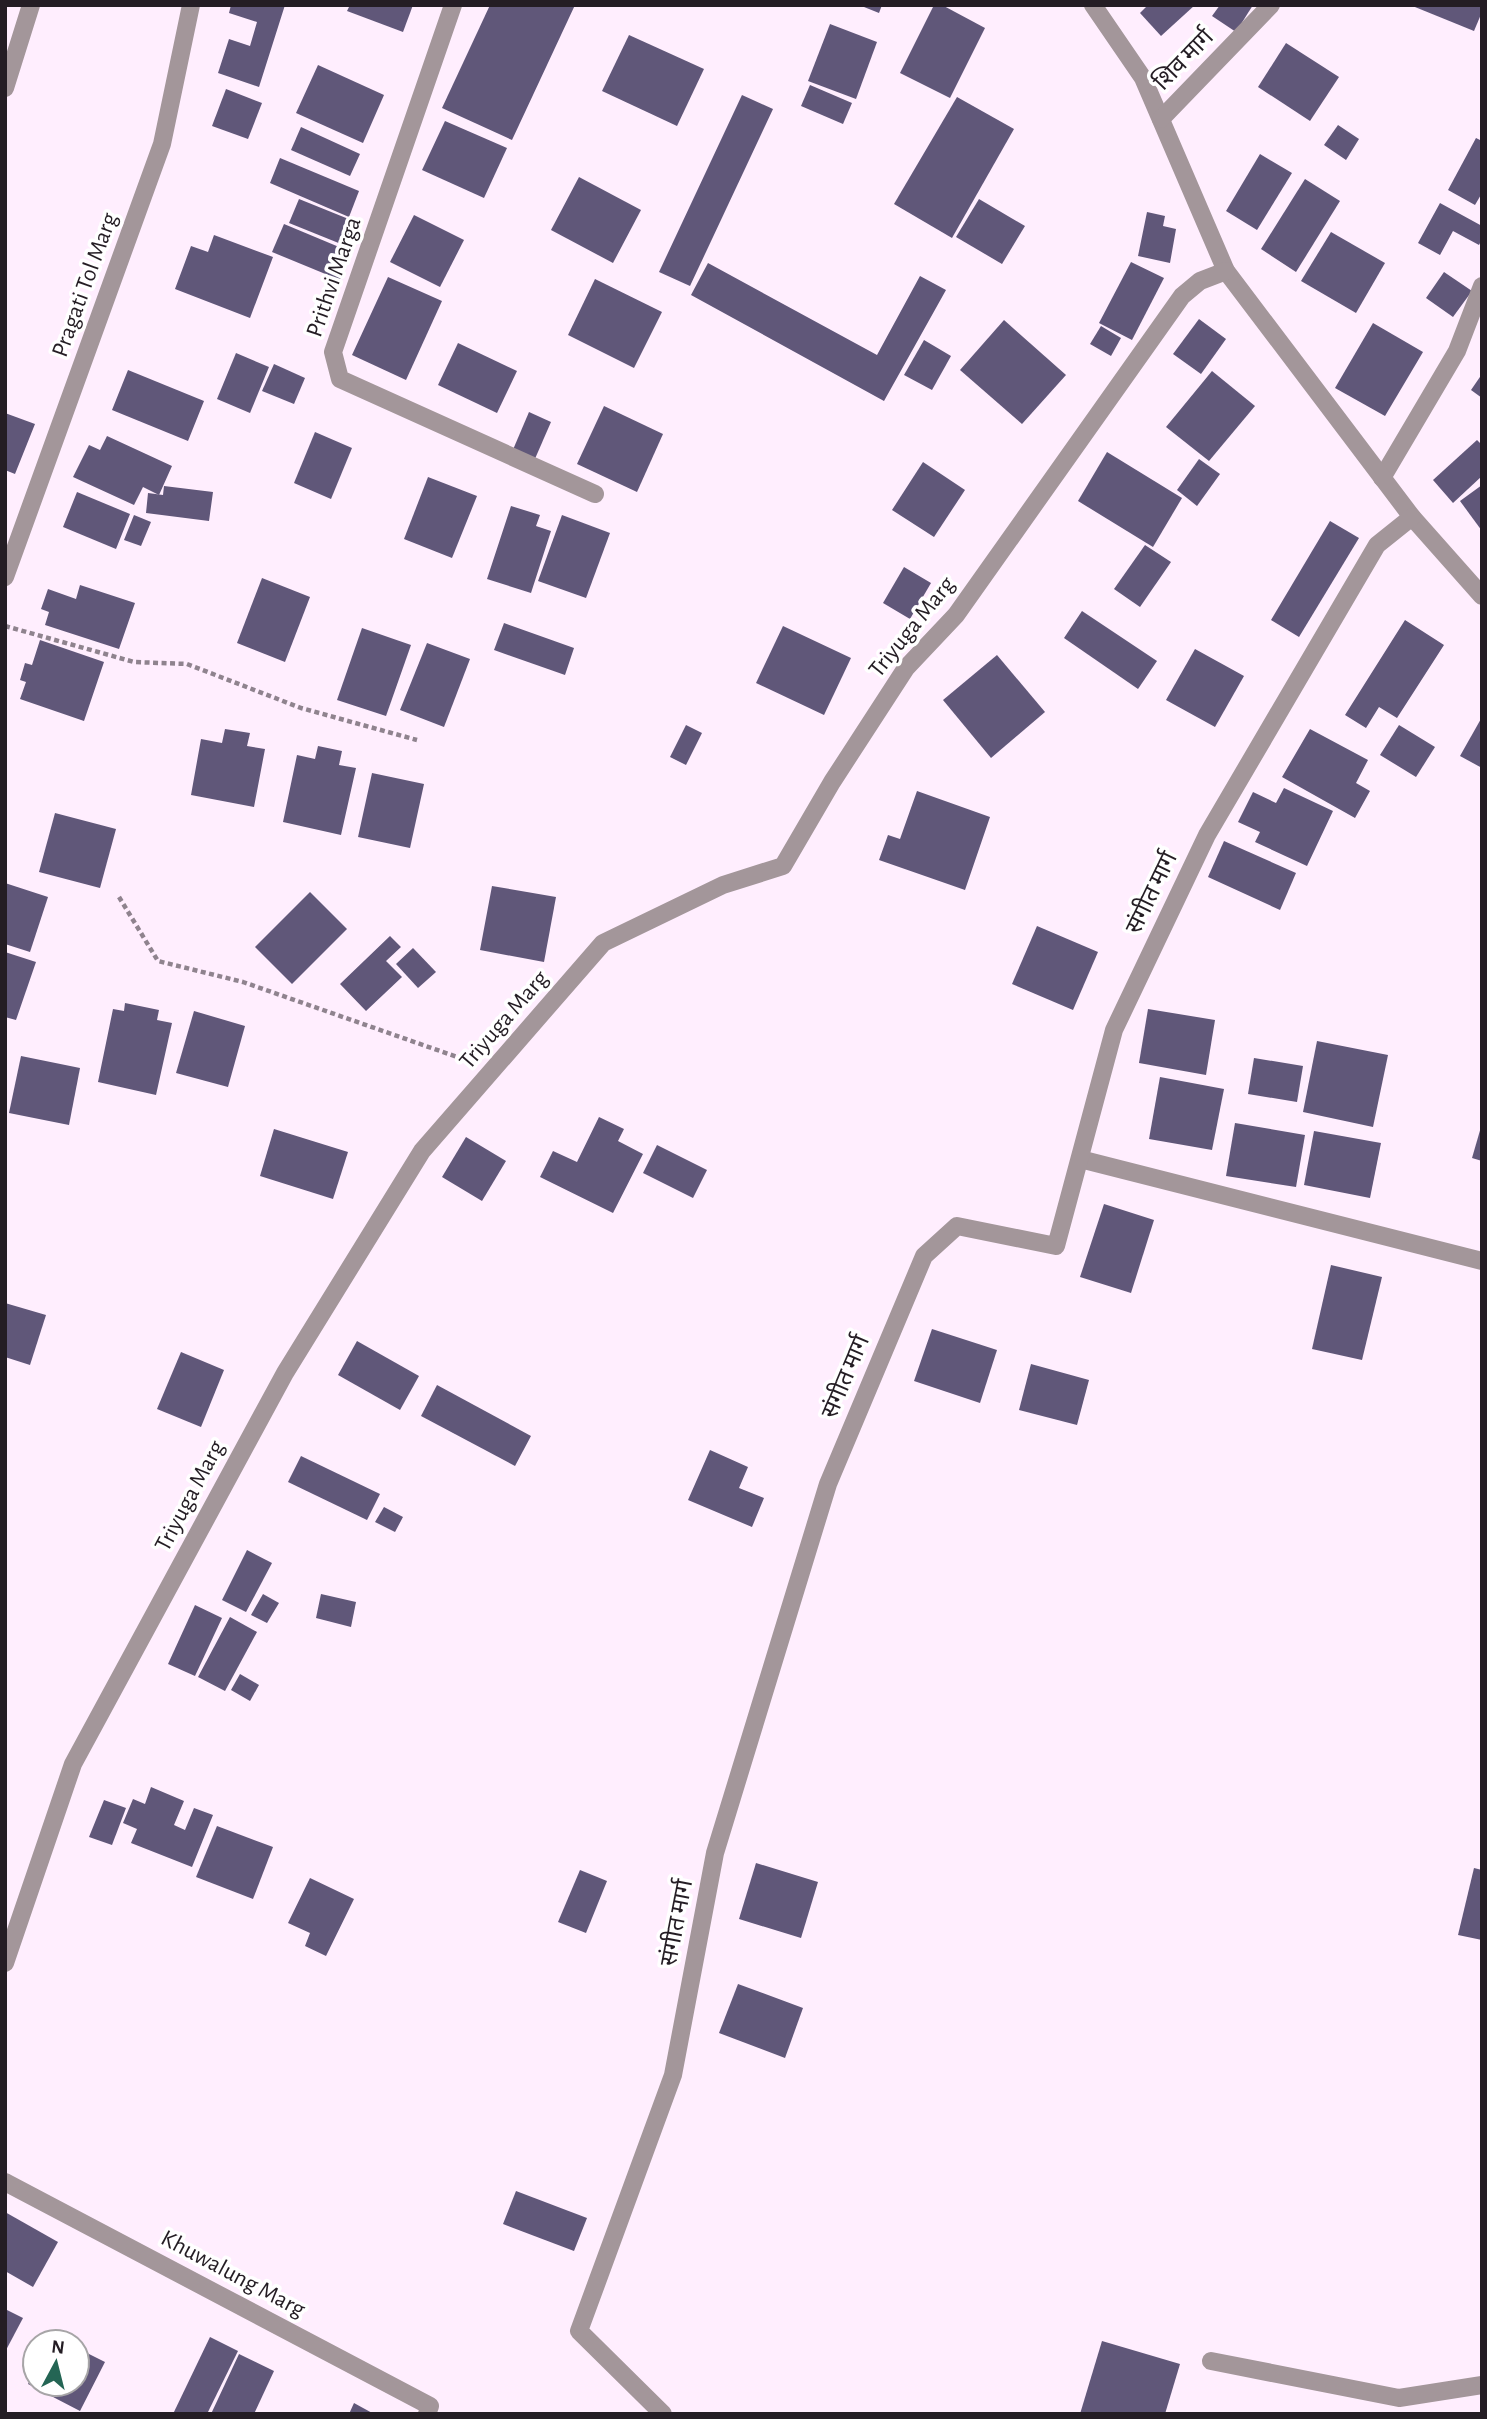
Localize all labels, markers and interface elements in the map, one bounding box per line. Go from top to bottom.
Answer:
street label: शिव मार्ग [1148,22,1219,95]
street label: Pragati Tol Marg [48,209,122,360]
street label: Prithvi Marga [302,214,366,340]
street label: Triyuga Marg [864,572,960,682]
street label: संगीत मार्ग [1119,846,1182,938]
street label: Triyuga Marg [455,966,553,1074]
street label: संगीत मार्ग [815,1330,875,1422]
street label: Triyuga Marg [151,1436,229,1555]
street label: संगीत मार्ग [654,1876,697,1968]
street label: Khuwalung Marg [157,2226,309,2322]
north arrow [21,2328,91,2398]
text: N [50,2337,66,2358]

